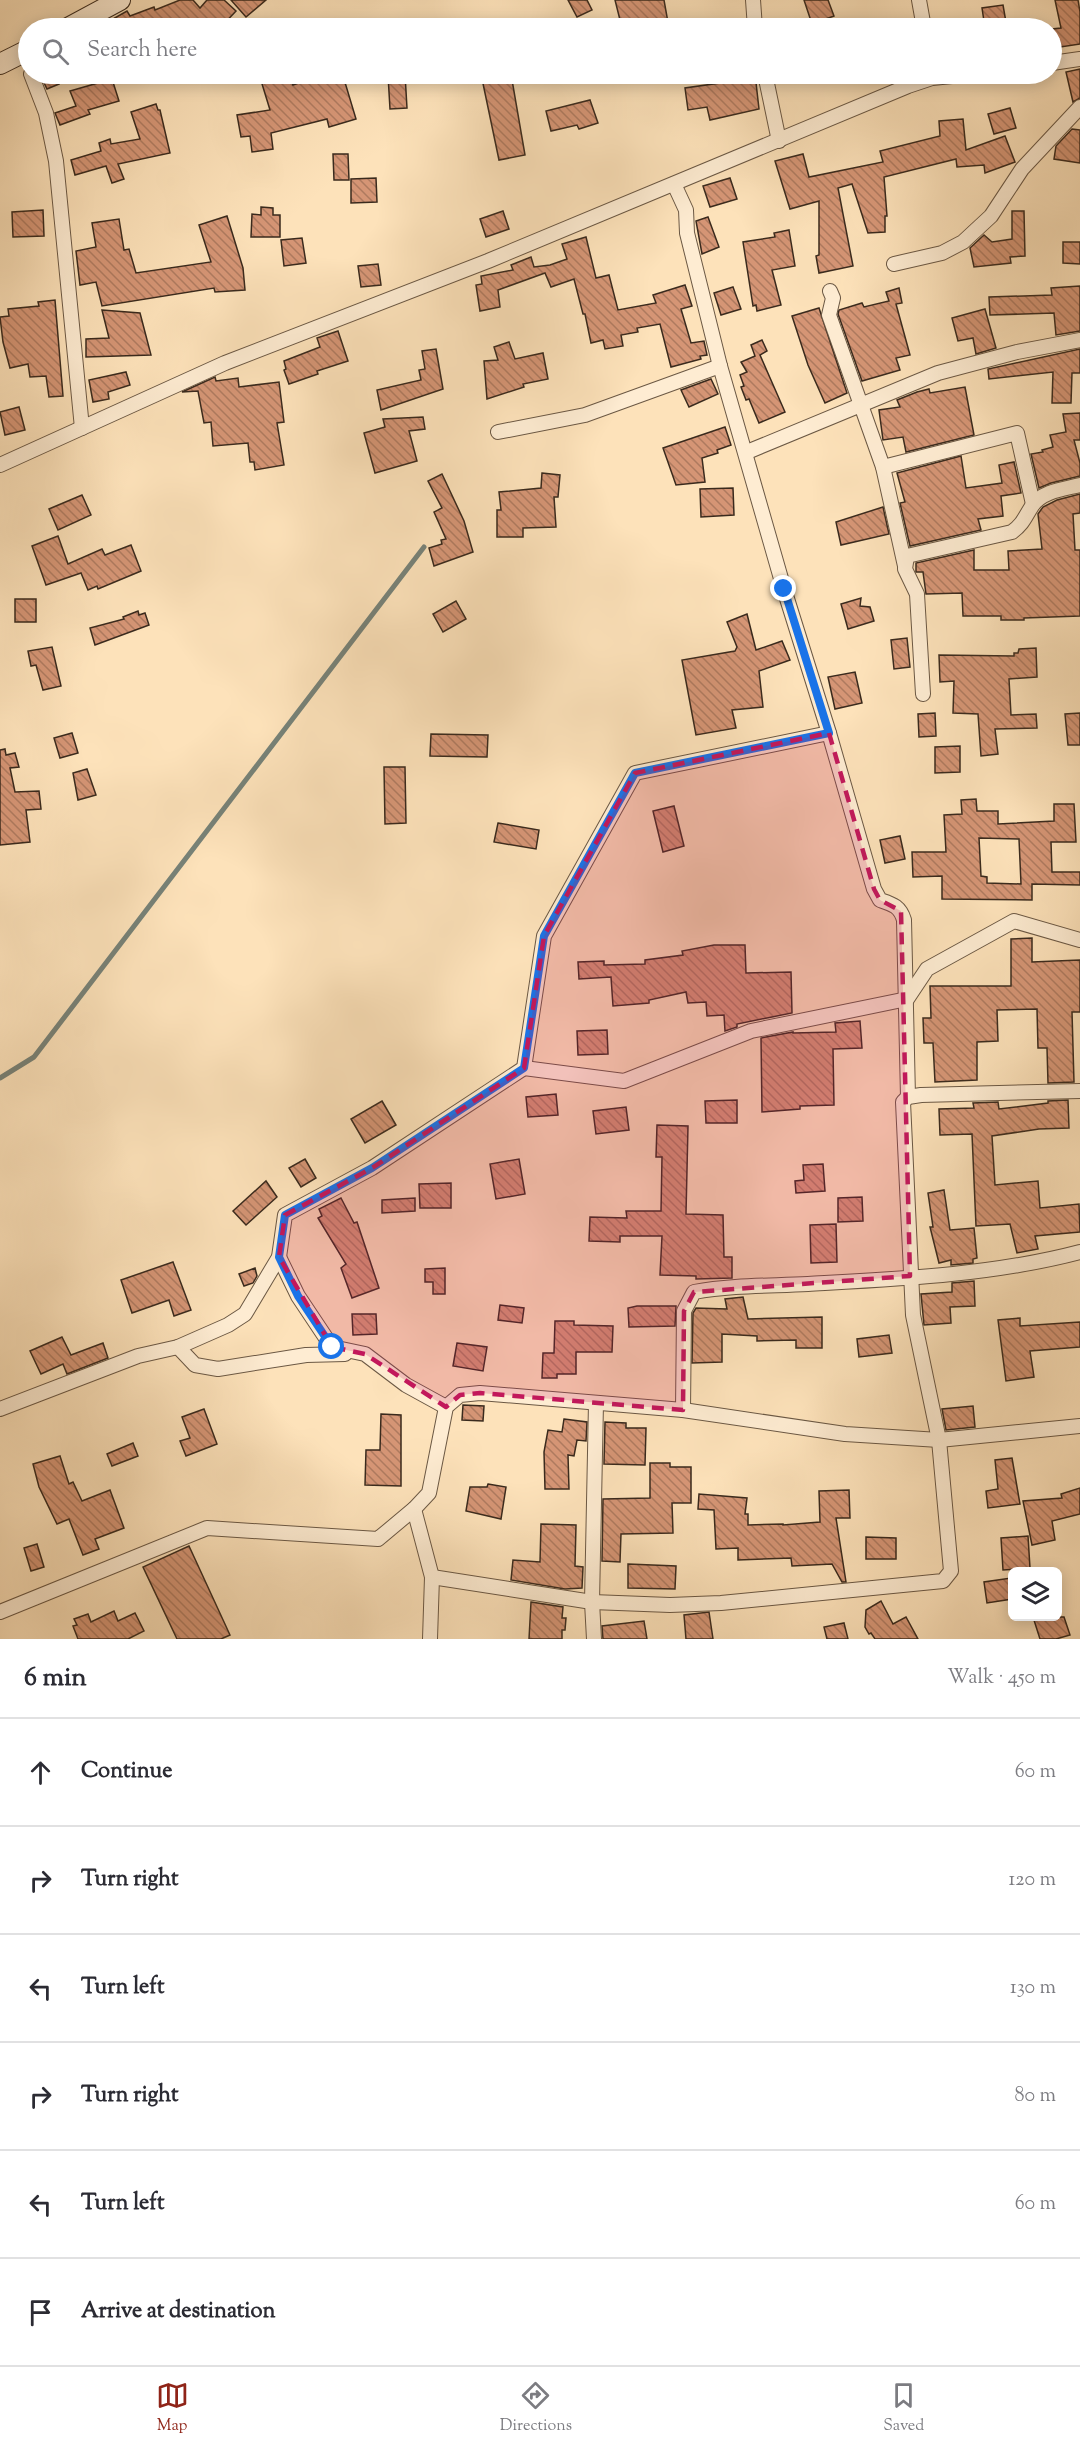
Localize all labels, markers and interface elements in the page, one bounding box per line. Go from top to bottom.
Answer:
search box [18,18,1062,84]
icon: search [39,35,72,68]
text: Search here [87,35,197,67]
route end [770,575,796,601]
route start [318,1333,344,1359]
map controls [1008,1567,1062,1621]
button: layers [1008,1567,1062,1621]
text: 6 min [24,1660,87,1697]
text: Walk · 450 m [947,1664,1056,1693]
icon: ahead [24,1756,57,1789]
text: Continue [81,1756,172,1788]
text: 60 m [1015,1758,1056,1787]
icon: right [24,1864,57,1897]
text: Turn right [81,1864,178,1896]
text: 120 m [1008,1866,1056,1895]
icon: left [24,1972,57,2005]
text: Turn left [81,1972,164,2004]
text: 130 m [1010,1974,1056,2003]
icon: right [24,2080,57,2113]
text: Turn right [81,2080,178,2112]
text: 80 m [1015,2082,1056,2111]
icon: left [24,2188,57,2221]
text: Turn left [81,2188,164,2220]
text: 60 m [1015,2190,1056,2219]
icon: arrive [24,2296,57,2329]
text: Arrive at destination [81,2296,276,2328]
tab: Map [156,2379,189,2438]
tab: Directions [500,2379,572,2438]
tab: Saved [883,2379,924,2438]

